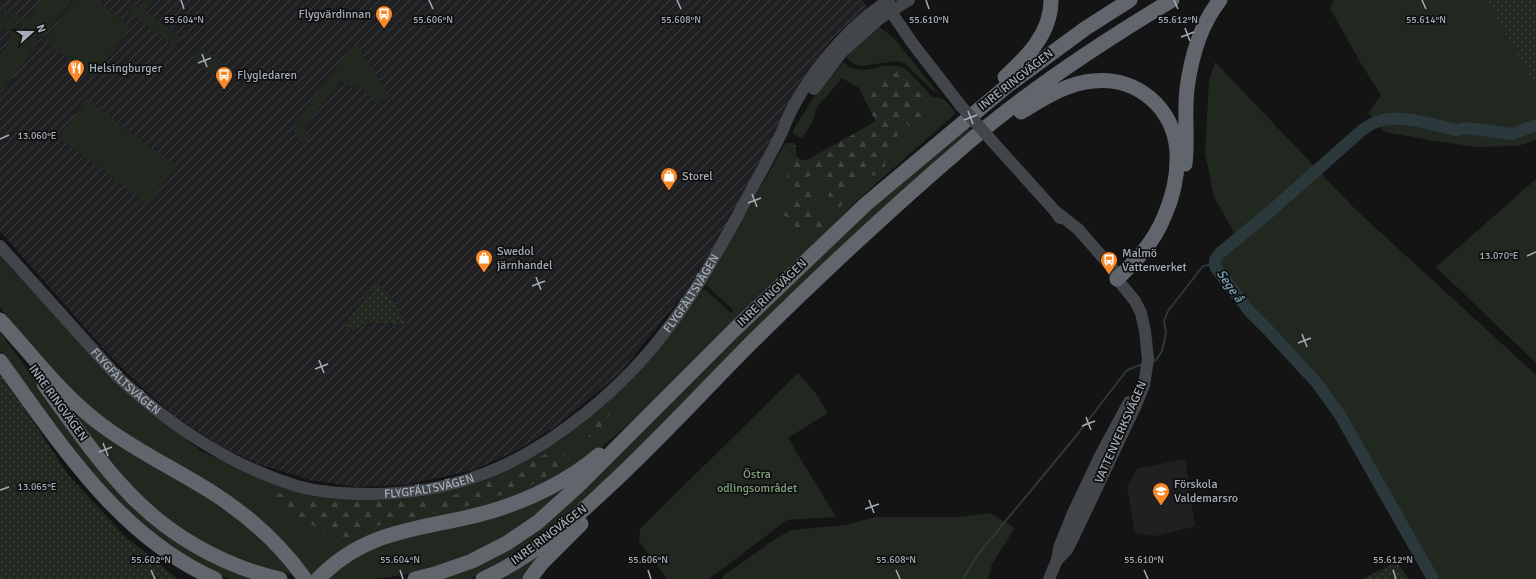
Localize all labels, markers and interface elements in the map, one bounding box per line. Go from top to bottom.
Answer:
bus stop icon: Flygvärdinnan [374,4,394,29]
place label: Flygvärdinnan [298,7,371,22]
north arrow [12,12,52,52]
text: 55.604°N [164,14,204,26]
text: 55.606°N [413,14,453,26]
text: 55.608°N [661,14,701,26]
text: 55.610°N [909,14,949,26]
text: 55.612°N [1158,14,1198,26]
text: 55.614°N [1406,14,1446,26]
text: N [33,23,48,34]
street label: INRE RINGVÄGEN [976,46,1056,114]
restaurant icon: Helsingburger [66,58,86,83]
place label: Helsingburger [89,61,163,76]
bus stop icon: Flygledaren [214,65,234,90]
place label: Flygledaren [237,68,297,83]
text: 13.060°E [18,130,57,142]
shop icon: Storel [659,166,679,191]
place label: Storel [682,169,713,184]
place label: Swedol järnhandel [497,244,553,273]
place label: Malmö Vattenverket [1122,246,1187,275]
shop icon: Swedol järnhandel [474,248,494,273]
bus stop icon: Malmö Vattenverket [1099,250,1119,275]
text: 13.070°E [1480,250,1519,262]
street label: FLYGFÄLTSVÄGEN [660,251,722,336]
street label: INRE RINGVÄGEN [734,256,810,330]
water label: Sege å [1213,266,1248,307]
street label: FLYGFÄLTSVÄGEN [88,345,164,418]
street label: INRE RINGVÄGEN [25,362,91,444]
street label: VATTENVERKSVÄGEN [1092,378,1150,486]
park label: Östra odlingsområdet [717,467,797,496]
street label: FLYGFÄLTSVÄGEN [384,470,476,501]
place label: Förskola Valdemarsro [1174,477,1238,506]
text: 13.065°E [18,481,57,493]
school or university icon: Förskola Valdemarsro [1151,481,1171,506]
street label: INRE RINGVÄGEN [508,502,590,568]
text: 55.602°N [131,554,171,566]
text: 55.604°N [380,554,420,566]
text: 55.606°N [628,554,668,566]
text: 55.608°N [876,554,916,566]
text: 55.610°N [1124,554,1164,566]
text: 55.612°N [1373,554,1413,566]

